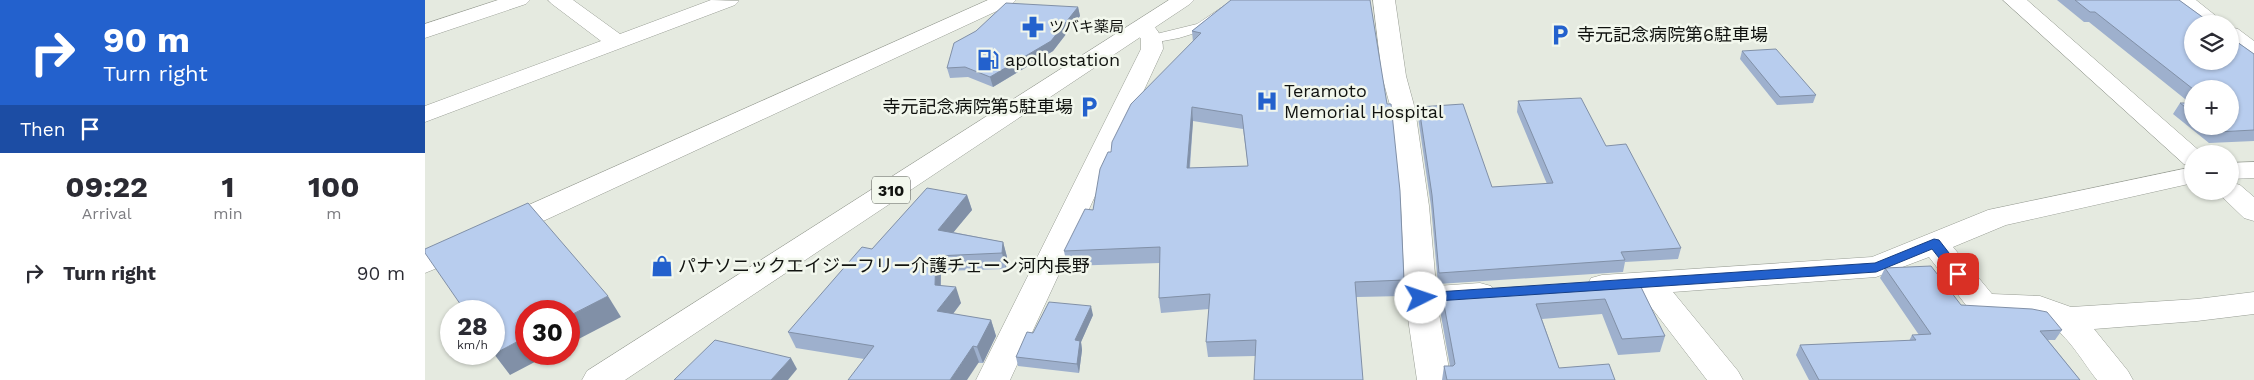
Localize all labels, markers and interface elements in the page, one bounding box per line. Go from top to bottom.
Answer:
pharmacy icon: ツバキ薬局 [1020,14,1046,40]
map controls [2184,15,2239,200]
button: layers [2184,15,2239,70]
place label: ツバキ薬局 [1049,18,1124,36]
text: 90 m [103,19,190,61]
icon: right [20,20,85,85]
parking icon: 寺元記念病院第6駐車場 [1547,22,1573,48]
place label: 寺元記念病院第6駐車場 [1577,24,1768,45]
fuel station icon: apollostation [975,47,1001,73]
place label: apollostation [1005,49,1120,70]
text: Turn right [103,61,208,86]
place label: Teramoto Memorial Hospital [1284,80,1444,122]
button: + [2184,80,2239,135]
hospital icon: Teramoto Memorial Hospital [1254,88,1280,114]
parking icon: 寺元記念病院第5駐車場 [1076,94,1102,120]
place label: 寺元記念病院第5駐車場 [883,96,1073,117]
icon: arrive [76,115,104,143]
text: Then [20,118,66,141]
button: − [2184,145,2239,200]
text: 09:22 [65,169,148,204]
text: 1 [222,169,234,204]
text: 100 [308,169,360,204]
road number: 310 [872,176,910,204]
text: Arrival [82,204,132,223]
text: min [213,204,243,223]
text: m [326,204,341,223]
shop icon: パナソニックエイジーフリー介護チェーン河内長野 [649,253,675,279]
pin [1937,253,1979,295]
place label: パナソニックエイジーフリー介護チェーン河内長野 [678,255,1090,276]
icon: right [20,259,48,287]
icon: arrive [1944,260,1972,288]
text: Turn right [63,262,156,285]
text: 90 m [357,262,405,285]
position arrow [1394,271,1446,323]
speed limit sign: 30 [515,300,580,365]
text: 28 [457,312,488,341]
text: km/h [457,338,488,352]

